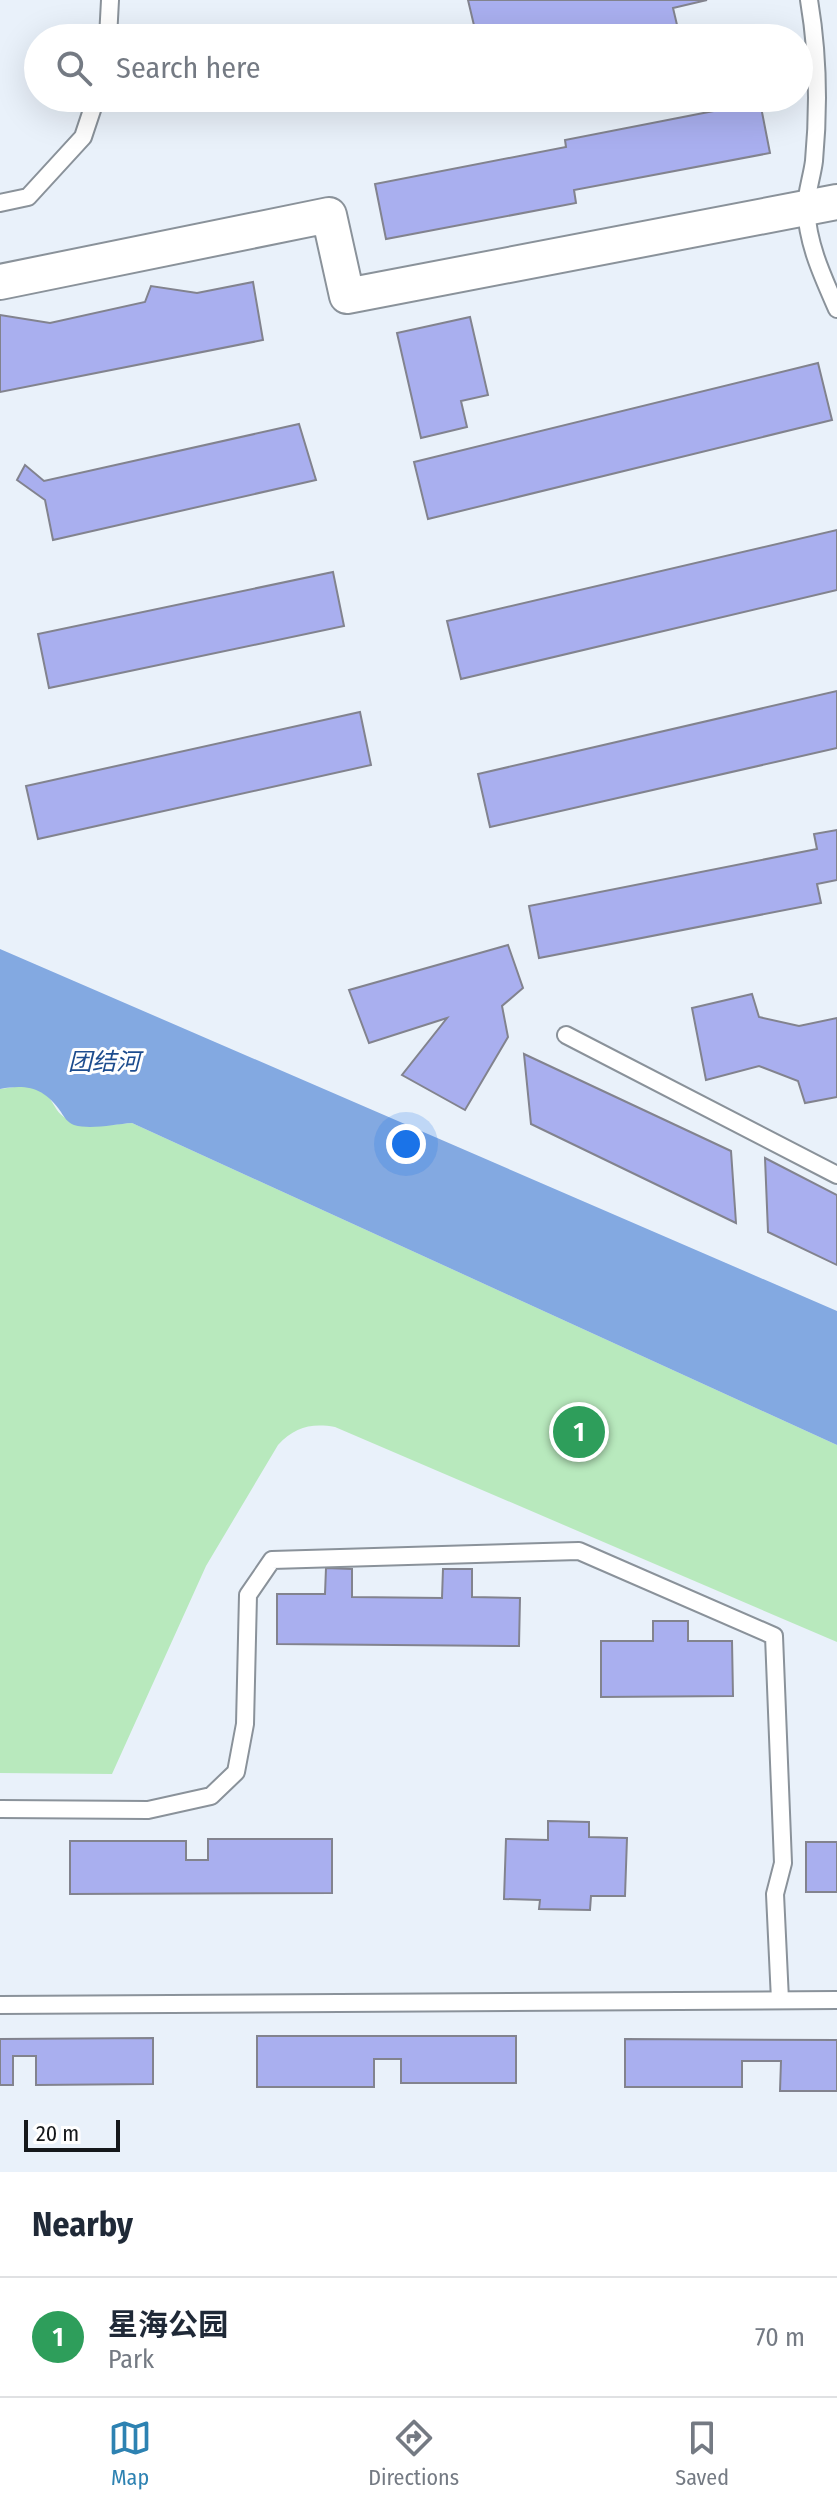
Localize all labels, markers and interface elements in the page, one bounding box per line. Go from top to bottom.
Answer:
search box [24,24,813,112]
icon: search [52,46,96,90]
text: Search here [116,50,261,86]
water label: 团结河 [68,1048,144,1076]
your location [386,1124,426,1164]
pin: 1 [553,1402,605,1462]
scale bar [24,2116,120,2152]
text: 20 m [36,2120,79,2147]
text: Nearby [32,2204,133,2245]
text: 星海公园 [108,2307,228,2343]
text: 1 [53,2322,64,2353]
text: 70 m [755,2322,805,2353]
text: Park [108,2344,154,2375]
tab: Map [108,2416,152,2491]
tab: Directions [368,2416,459,2491]
tab: Saved [675,2416,729,2491]

